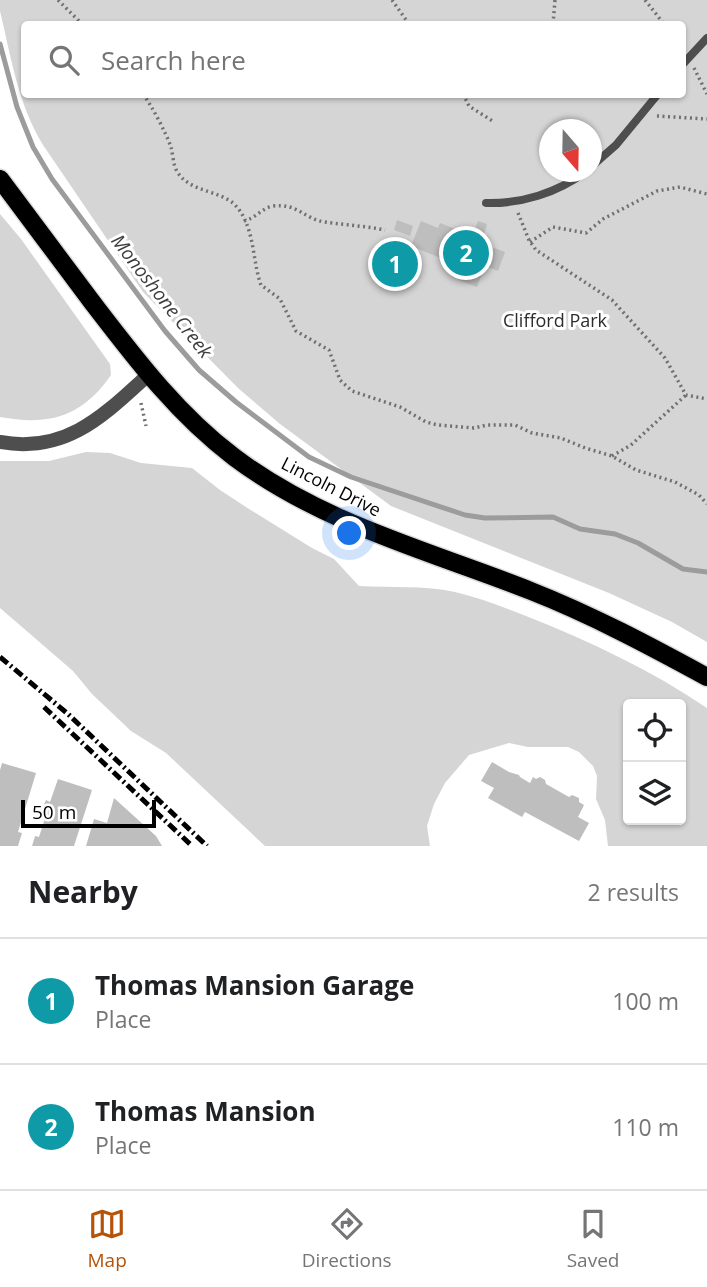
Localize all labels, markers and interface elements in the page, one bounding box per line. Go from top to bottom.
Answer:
search box [21,21,686,98]
icon: search [45,41,83,79]
text: Search here [101,42,246,78]
north arrow [539,119,602,182]
pin: 2 [443,227,489,279]
water label: Monoshone Creek [105,229,219,364]
pin: 1 [372,238,418,290]
park label: Clifford Park [503,308,608,332]
street label: Lincoln Drive [278,451,385,521]
your location [332,516,366,550]
map controls [623,699,686,825]
button: locate [623,699,686,762]
button: layers [623,762,686,825]
scale bar [21,797,156,829]
text: 50 m [32,799,76,825]
text: Nearby [28,871,138,912]
text: 2 results [588,876,679,908]
text: Thomas Mansion Garage [95,967,414,1003]
text: 1 [44,985,58,1017]
text: 100 m [612,985,679,1017]
text: Place [95,1003,151,1035]
text: Thomas Mansion [95,1093,316,1129]
text: 2 [44,1111,58,1143]
text: 110 m [612,1111,679,1143]
text: Place [95,1129,151,1161]
tab: Map [88,1205,127,1273]
tab: Directions [302,1205,392,1273]
tab: Saved [567,1205,619,1273]

